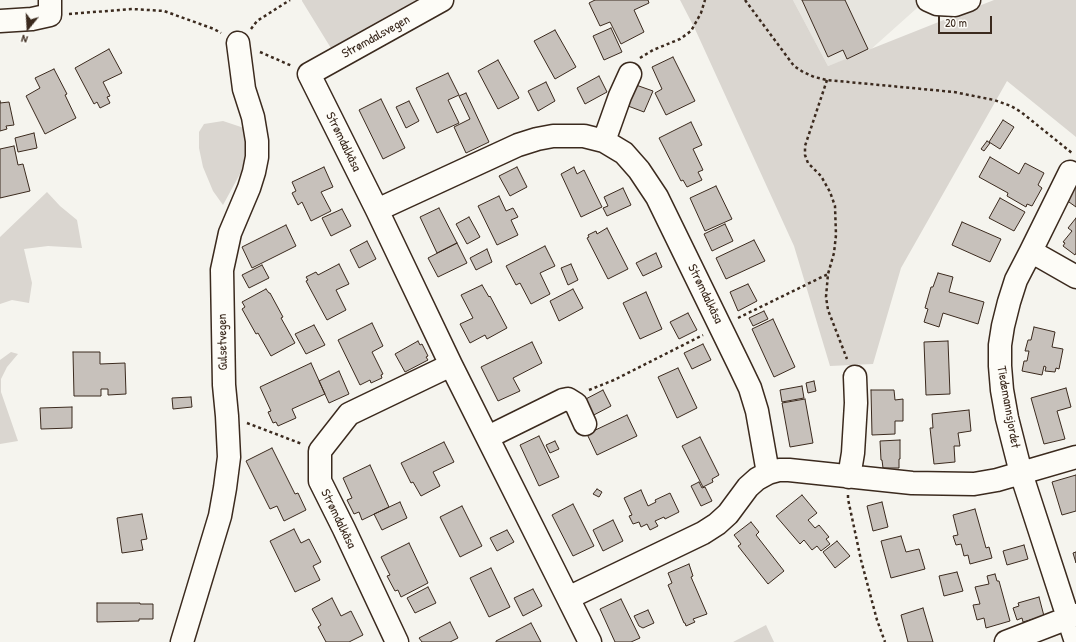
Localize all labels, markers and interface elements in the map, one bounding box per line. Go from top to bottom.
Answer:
north arrow [8,8,48,48]
scale bar [940,8,994,34]
street label: Strømdalsvegen [339,12,413,62]
text: 20 m [945,14,967,31]
text: N [19,32,29,47]
street label: Strømdalkåsa [322,110,364,174]
street label: Strømdalkåsa [684,262,726,326]
street label: Gulsetvegen [215,313,231,371]
street label: Tiedemannsjordet [993,365,1023,449]
street label: Strømdalkåsa [317,487,359,551]

